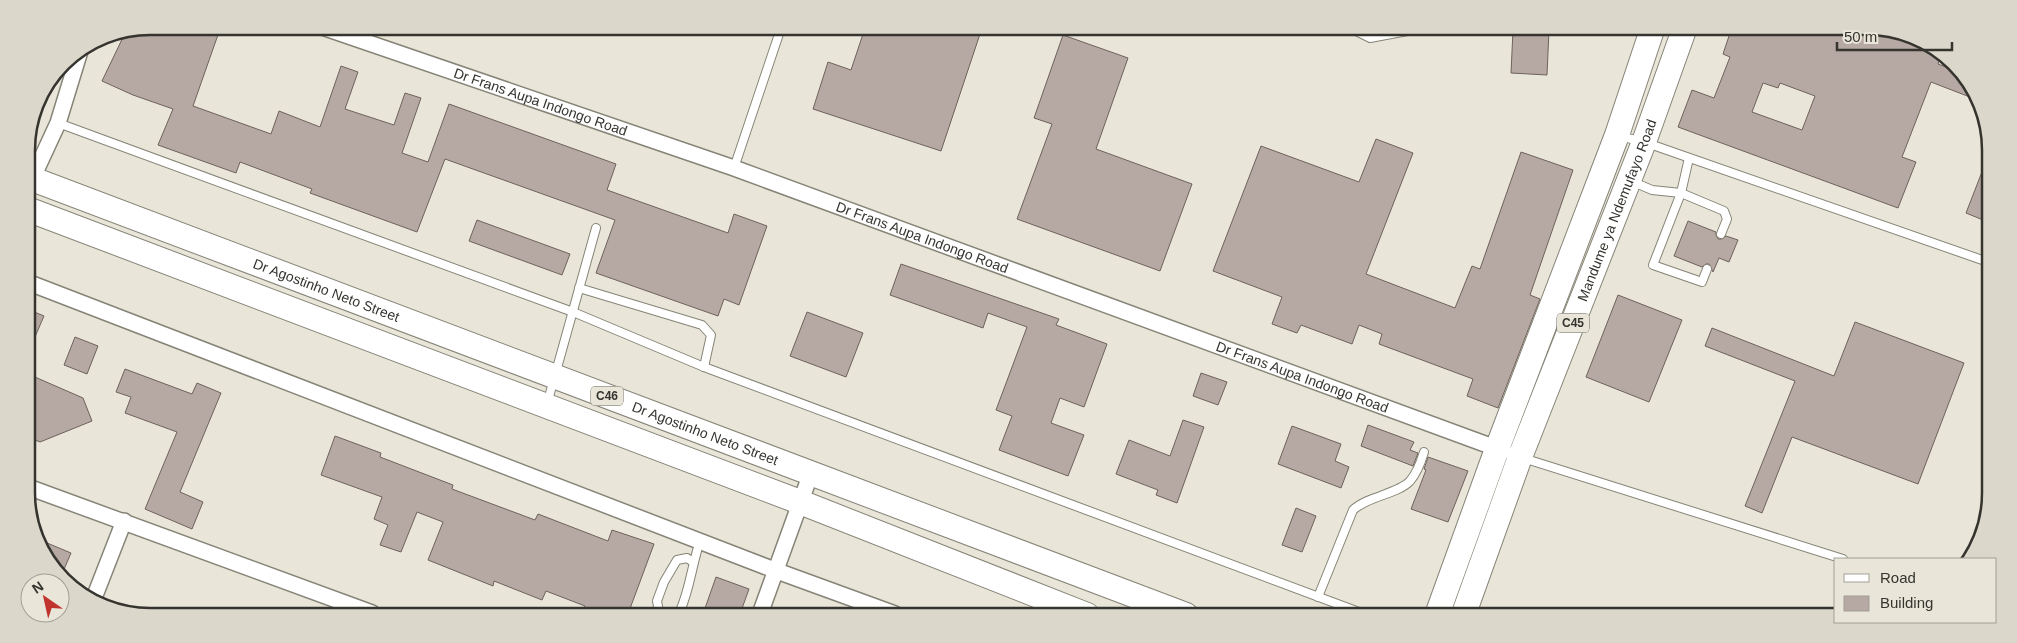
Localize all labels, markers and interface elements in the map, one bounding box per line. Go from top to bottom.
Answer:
scale bar [1837,20,1952,52]
text: 50 m [1844,28,1877,45]
street label: Dr Frans Aupa Indongo Road [452,65,629,139]
street label: Mandume ya Ndemufayo Road [1574,117,1659,304]
street label: Dr Frans Aupa Indongo Road [834,198,1011,276]
street label: Dr Agostinho Neto Street [251,255,402,325]
road number: C45 [1557,314,1589,332]
street label: Dr Frans Aupa Indongo Road [1214,338,1391,416]
road number: C46 [591,386,623,406]
street label: Dr Agostinho Neto Street [630,398,781,468]
legend [1834,558,1997,623]
text: Road [1880,569,1916,586]
north arrow [20,573,70,623]
text: N [29,578,46,597]
text: Building [1880,594,1933,611]

